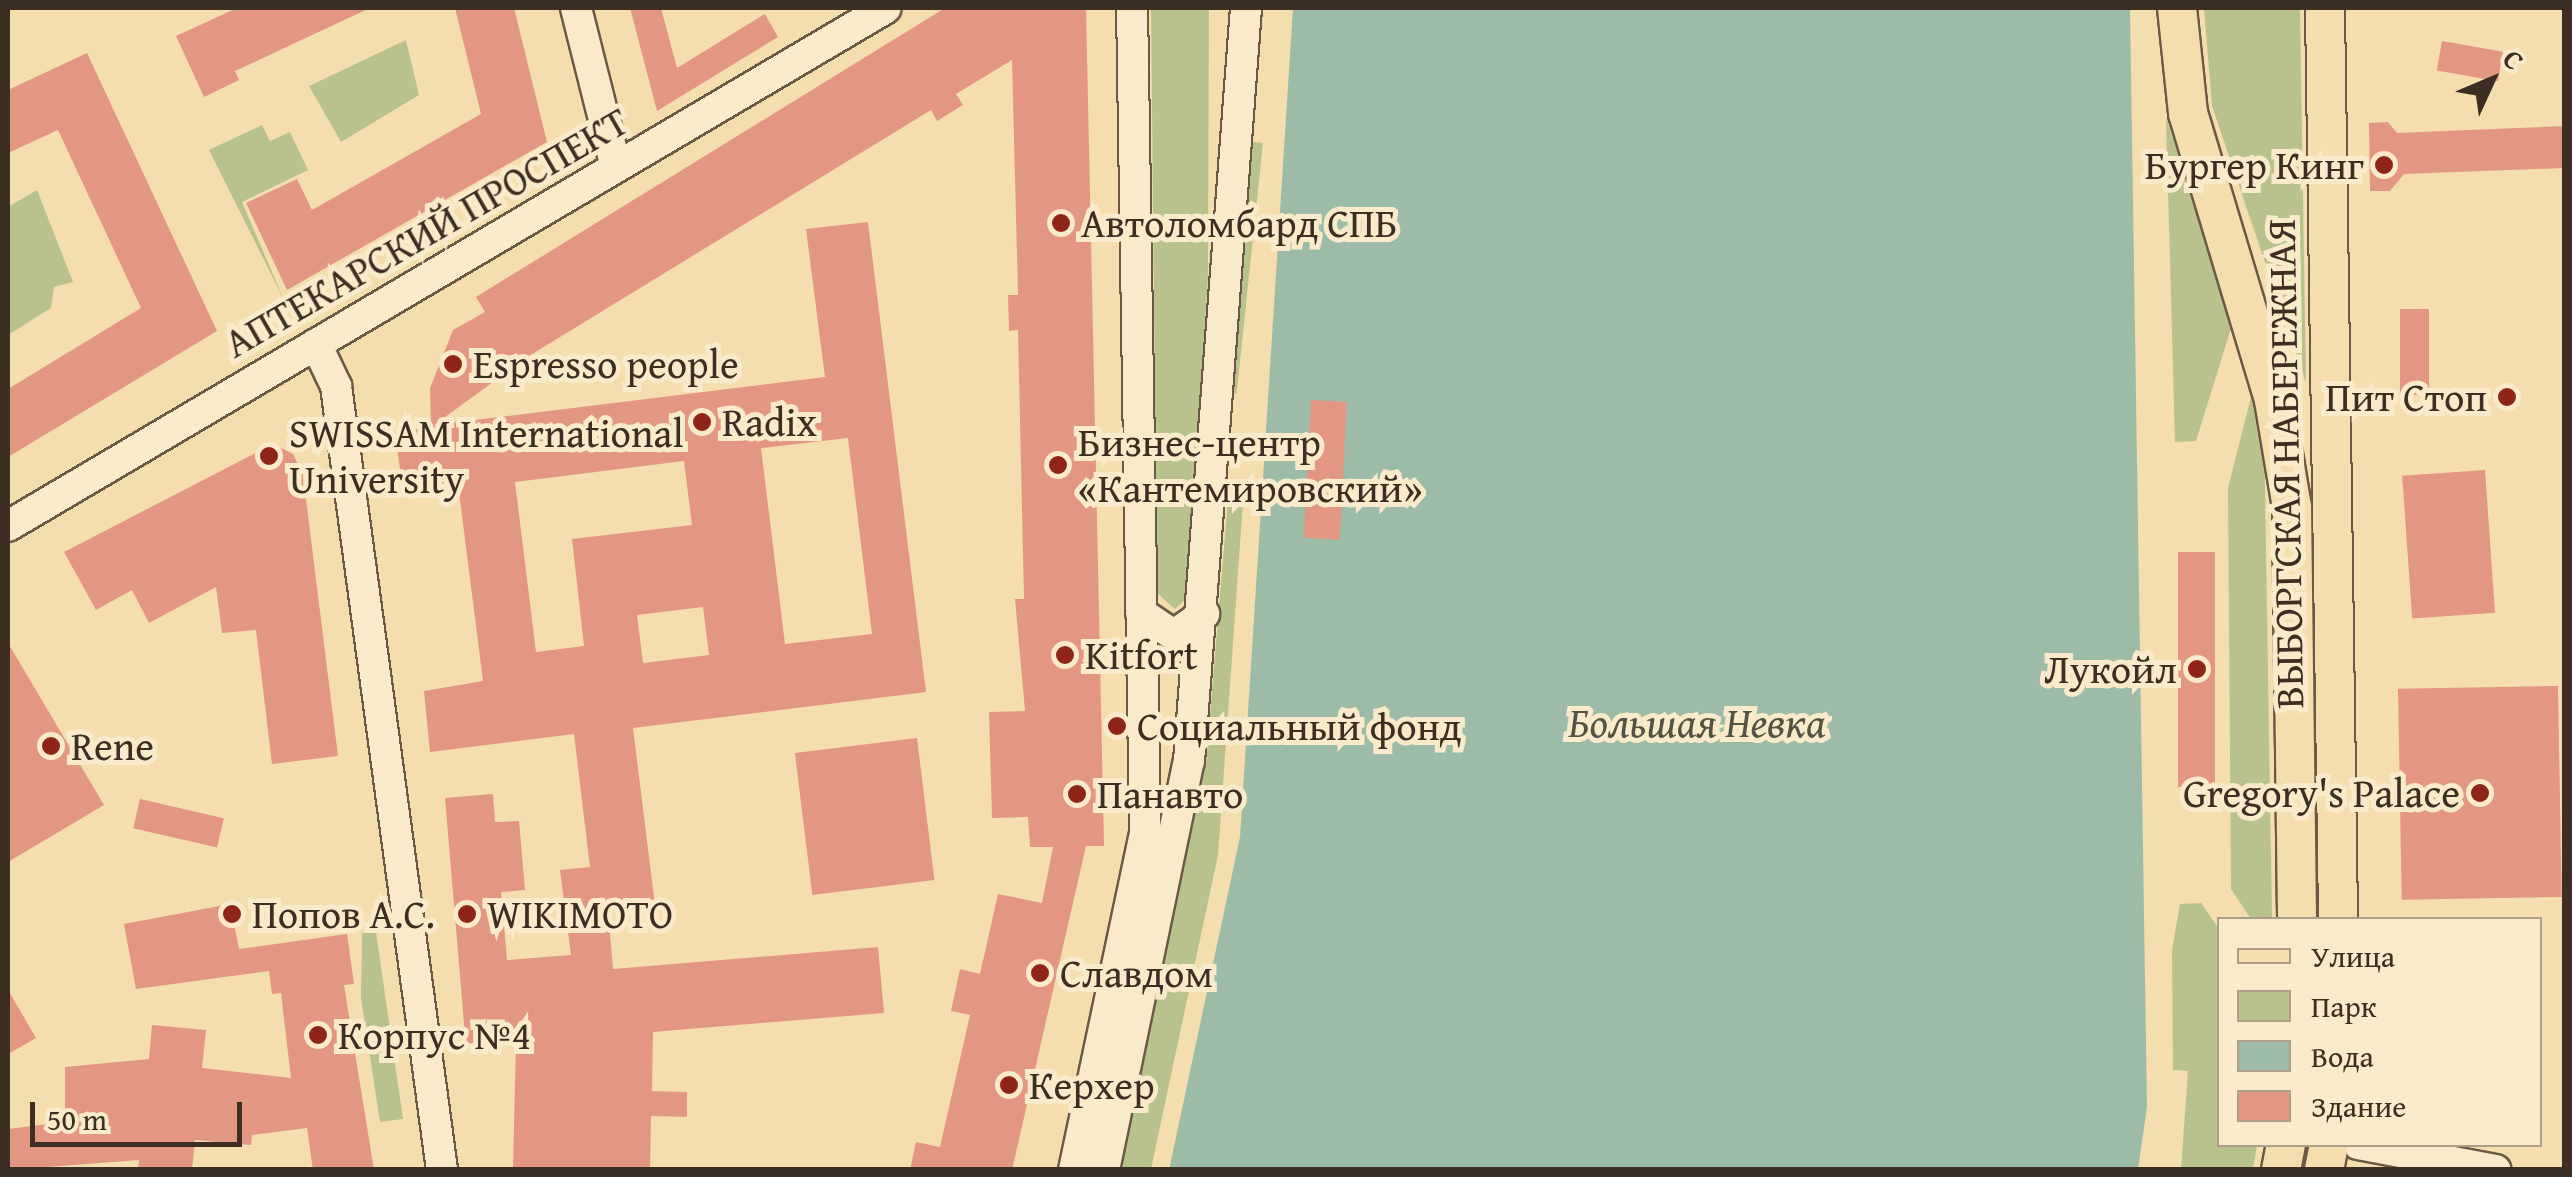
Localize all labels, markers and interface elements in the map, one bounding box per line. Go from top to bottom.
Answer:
north arrow [2442,30,2542,130]
text: С [2494,39,2534,79]
street label: АПТЕКАРСКИЙ ПРОСПЕКТ [216,97,636,367]
place label: Бургер Кинг [2145,141,2364,189]
marker: Бургер Кинг [2373,154,2395,176]
place label: Автоломбард СПБ [1081,199,1397,247]
marker: Автоломбард СПБ [1050,212,1072,234]
street label: ВЫБОРГСКАЯ НАБЕРЕЖНАЯ [2257,219,2313,709]
place label: Espresso people [473,340,739,388]
marker: Espresso people [442,353,464,375]
place label: Пит Стоп [2325,373,2487,421]
marker: Пит Стоп [2496,386,2518,408]
place label: Radix [722,398,817,446]
place label: SWISSAM International University [289,409,684,503]
marker: Radix [691,411,713,433]
place label: Бизнес-центр «Кантемировский» [1078,418,1423,512]
marker: SWISSAM International University [258,445,280,467]
marker: Бизнес-центр «Кантемировский» [1047,454,1069,476]
place label: Kitfort [1085,631,1198,679]
marker: Kitfort [1054,644,1076,666]
place label: Лукойл [2044,645,2177,693]
marker: Лукойл [2186,658,2208,680]
water label: Большая Невка [1568,697,1826,747]
place label: Социальный фонд [1137,702,1462,750]
marker: Социальный фонд [1106,715,1128,737]
place label: Rene [71,722,154,770]
marker: Rene [40,735,62,757]
place label: Gregory's Palace [2183,769,2460,817]
place label: Панавто [1097,770,1243,818]
marker: Gregory's Palace [2469,782,2491,804]
marker: Панавто [1066,783,1088,805]
place label: Попов А.С. [252,890,435,938]
place label: WIKIMOTO [487,890,673,938]
marker: Попов А.С. [221,903,243,925]
marker: WIKIMOTO [456,903,478,925]
legend [2217,917,2542,1147]
text: Улица [2311,934,2395,978]
place label: Славдом [1060,949,1213,997]
marker: Славдом [1029,962,1051,984]
text: Парк [2311,984,2377,1028]
place label: Корпус №4 [338,1011,531,1059]
marker: Корпус №4 [307,1024,329,1046]
text: Вода [2311,1034,2374,1078]
place label: Керхер [1029,1061,1155,1109]
marker: Керхер [998,1074,1020,1096]
scale bar [35,1082,248,1144]
text: Здание [2311,1084,2406,1128]
text: 50 m [47,1097,107,1141]

